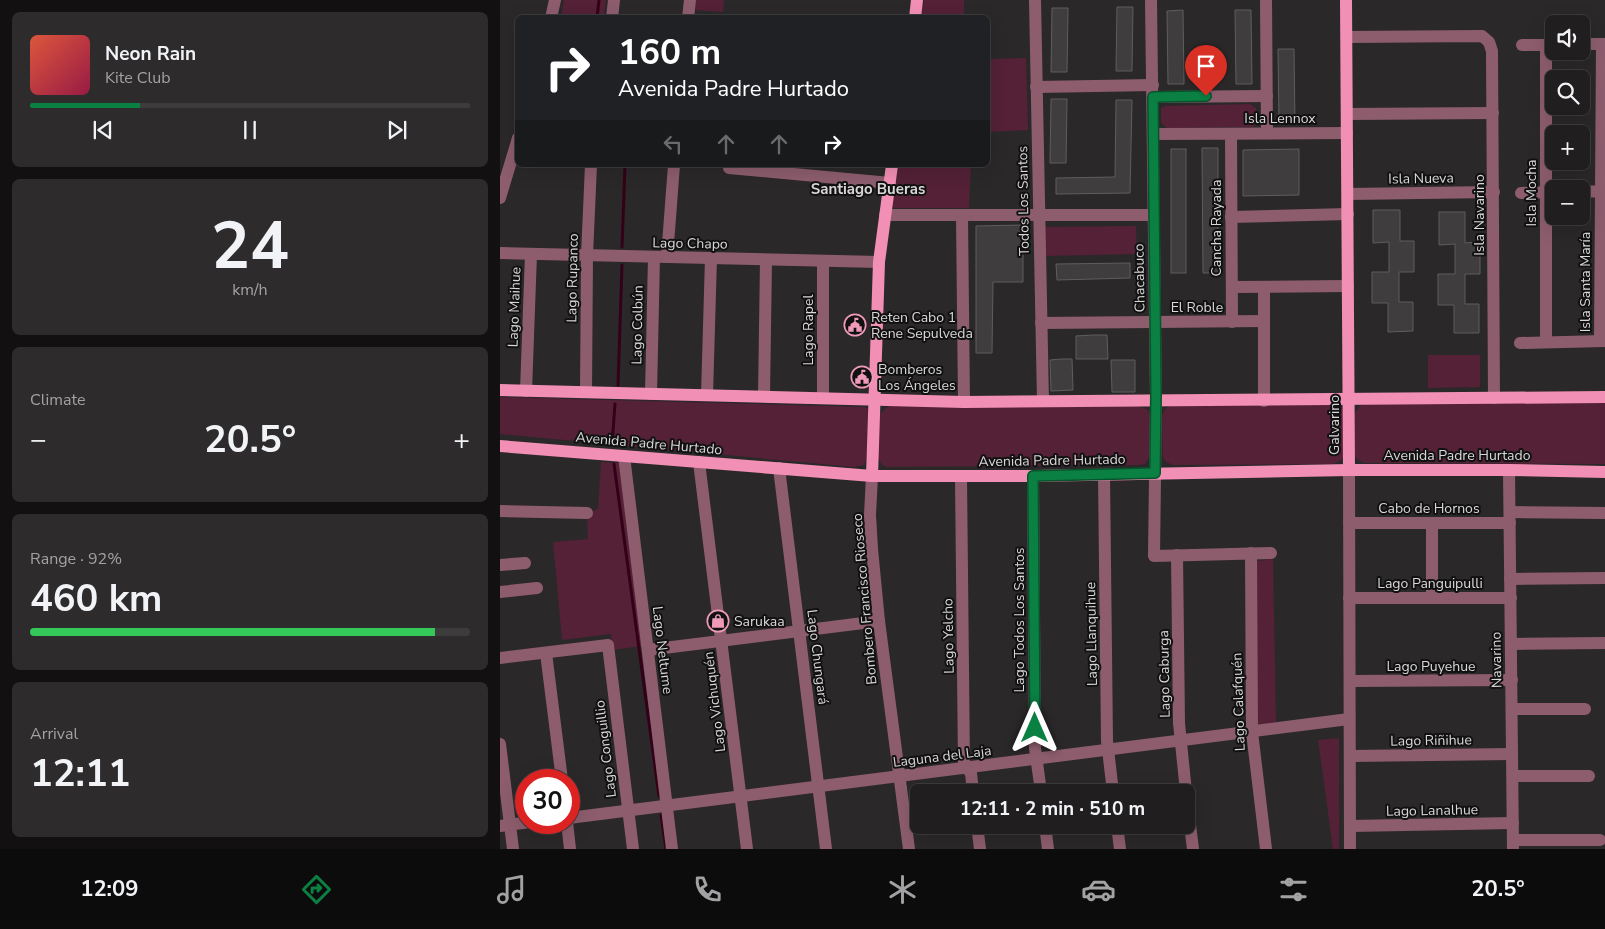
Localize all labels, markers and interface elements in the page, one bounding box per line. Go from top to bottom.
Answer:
map controls [1545,15,1590,225]
button: sound [1545,15,1590,60]
text: 160 m [618,29,721,76]
icon: right [535,35,600,100]
text: Neon Rain [105,41,196,67]
pin [1185,45,1227,96]
icon: arrive [1192,52,1220,80]
text: Kite Club [105,67,171,89]
button: search [1545,70,1590,115]
text: Avenida Padre Hurtado [618,74,849,104]
street label: Isla Lennox [1244,109,1316,128]
icon: previous [89,116,117,144]
icon: pause [236,116,264,144]
icon: next [383,116,411,144]
button: + [1545,125,1590,170]
icon: left [659,130,687,158]
icon: ahead [712,130,740,158]
icon: ahead [765,130,793,158]
icon: right [818,130,846,158]
street label: Todos Los Santos [1013,145,1034,256]
street label: Isla Mocha [1522,159,1541,227]
street label: Isla Nueva [1388,168,1454,189]
street label: Isla Navarino [1470,174,1489,256]
district label: Santiago Bueras [811,179,925,199]
street label: Cancha Rayada [1207,180,1226,276]
button: − [1545,180,1590,225]
text: 24 [211,202,289,291]
street label: Isla Santa María [1576,232,1595,332]
street label: Lago Rupanco [562,233,583,323]
street label: Lago Chapo [652,233,728,254]
street label: Chacabuco [1129,243,1150,313]
street label: Lago Maihue [504,266,525,348]
text: km/h [232,279,268,301]
street label: Lago Colbún [627,285,648,365]
street label: Lago Rapel [799,294,818,366]
street label: El Roble [1171,298,1223,317]
place label: Reten Cabo 1 Rene Sepulveda [871,308,973,343]
public building icon: Reten Cabo 1 Rene Sepulveda [843,313,867,337]
place label: Bomberos Los Ángeles [878,360,956,395]
public building icon: Bomberos Los Ángeles [850,365,874,389]
text: Climate [30,389,85,411]
street label: Galvarino [1325,395,1344,455]
text: 20.5° [204,414,296,465]
text: − [30,421,47,459]
text: + [453,421,470,459]
street label: Avenida Padre Hurtado [575,428,723,459]
street label: Avenida Padre Hurtado [1383,446,1531,465]
street label: Avenida Padre Hurtado [978,450,1126,471]
street label: Cabo de Hornos [1378,499,1480,518]
street label: Bombero Francisco Rioseco [848,512,881,685]
street label: Lago Todos Los Santos [1010,547,1029,693]
text: Range · 92% [30,548,122,570]
text: 460 km [30,573,162,624]
street label: Lago Panguipulli [1377,574,1483,593]
street label: Lago Llanquihue [1081,582,1102,686]
street label: Lago Yelcho [938,598,959,674]
street label: Lago Neltume [648,605,677,695]
street label: Lago Chungará [802,608,833,706]
shop icon: Sarukaa [706,609,730,633]
place label: Sarukaa [734,612,785,631]
street label: Lago Caburga [1154,630,1175,718]
street label: Navarino [1487,632,1506,688]
street label: Lago Vichuquén [699,651,730,753]
street label: Lago Calafquén [1227,652,1250,752]
street label: Lago Puyehue [1386,657,1476,676]
street label: Lago Conguillio [590,699,621,799]
position arrow [1008,701,1060,753]
text: Arrival [30,723,78,745]
street label: Lago Riñihue [1390,730,1472,751]
street label: Laguna del Laja [892,741,992,772]
text: 12:11 [30,748,131,799]
speed limit sign: 30 [515,769,580,834]
text: 12:11 · 2 min · 510 m [960,796,1145,822]
street label: Lago Lanalhue [1386,800,1478,821]
icon: directions [299,872,334,907]
icon: music [494,872,529,907]
icon: phone [690,872,725,907]
icon: climate [885,872,920,907]
icon: car [1081,872,1116,907]
icon: filters [1276,872,1311,907]
text: 12:09 [80,874,138,904]
text: 20.5° [1471,874,1525,904]

